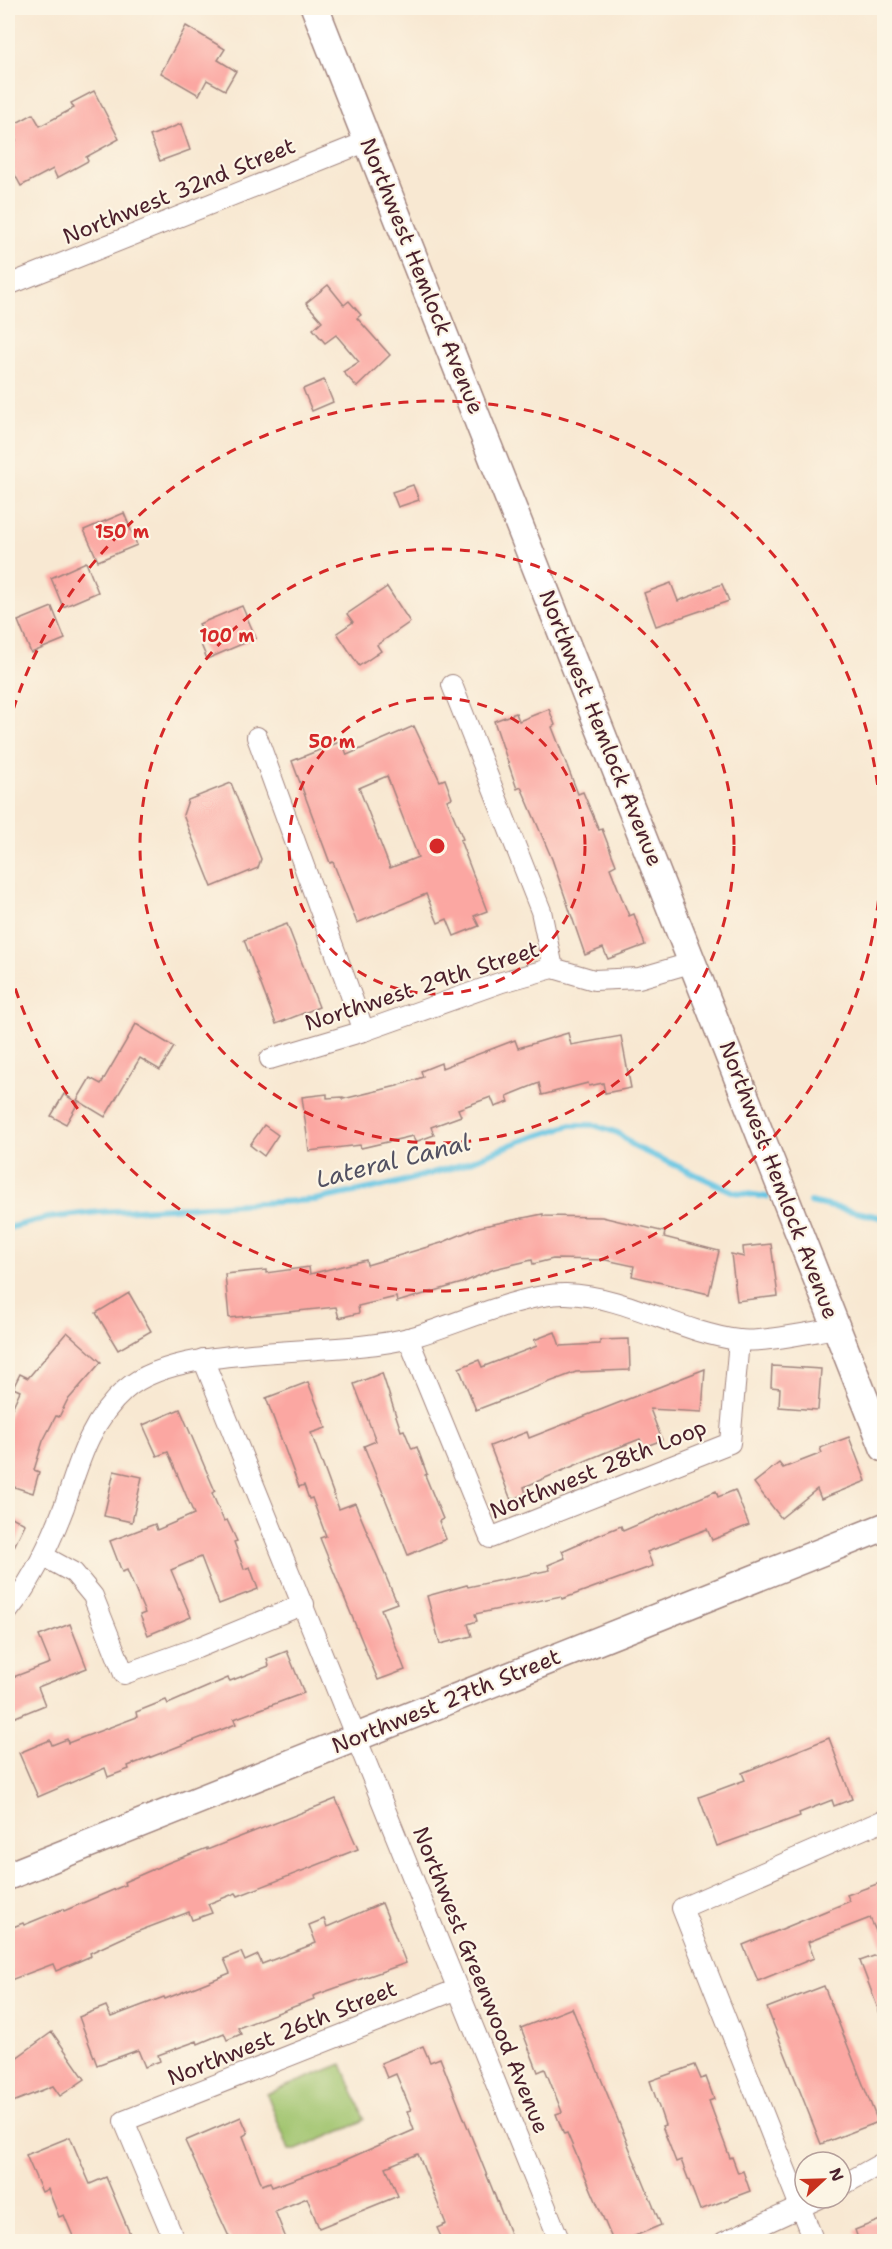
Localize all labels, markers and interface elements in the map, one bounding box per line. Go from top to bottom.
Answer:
street label: Northwest 32nd Street [58,131,300,251]
street label: Northwest Hemlock Avenue [353,134,491,418]
text: 150 m [95,520,150,544]
street label: Northwest Hemlock Avenue [532,586,670,870]
text: 100 m [199,624,255,648]
text: 50 m [309,730,356,754]
centre of rings [427,836,447,856]
street label: Northwest 29th Street [301,934,543,1038]
street label: Northwest Hemlock Avenue [713,1037,845,1323]
water label: Lateral Canal [312,1126,474,1196]
street label: Northwest 28th Loop [485,1412,711,1526]
street label: Northwest 27th Street [327,1642,565,1760]
street label: Northwest Greenwood Avenue [406,1822,556,2138]
street label: Northwest 26th Street [163,1974,401,2092]
north arrow [793,2150,853,2210]
text: N [824,2165,849,2184]

